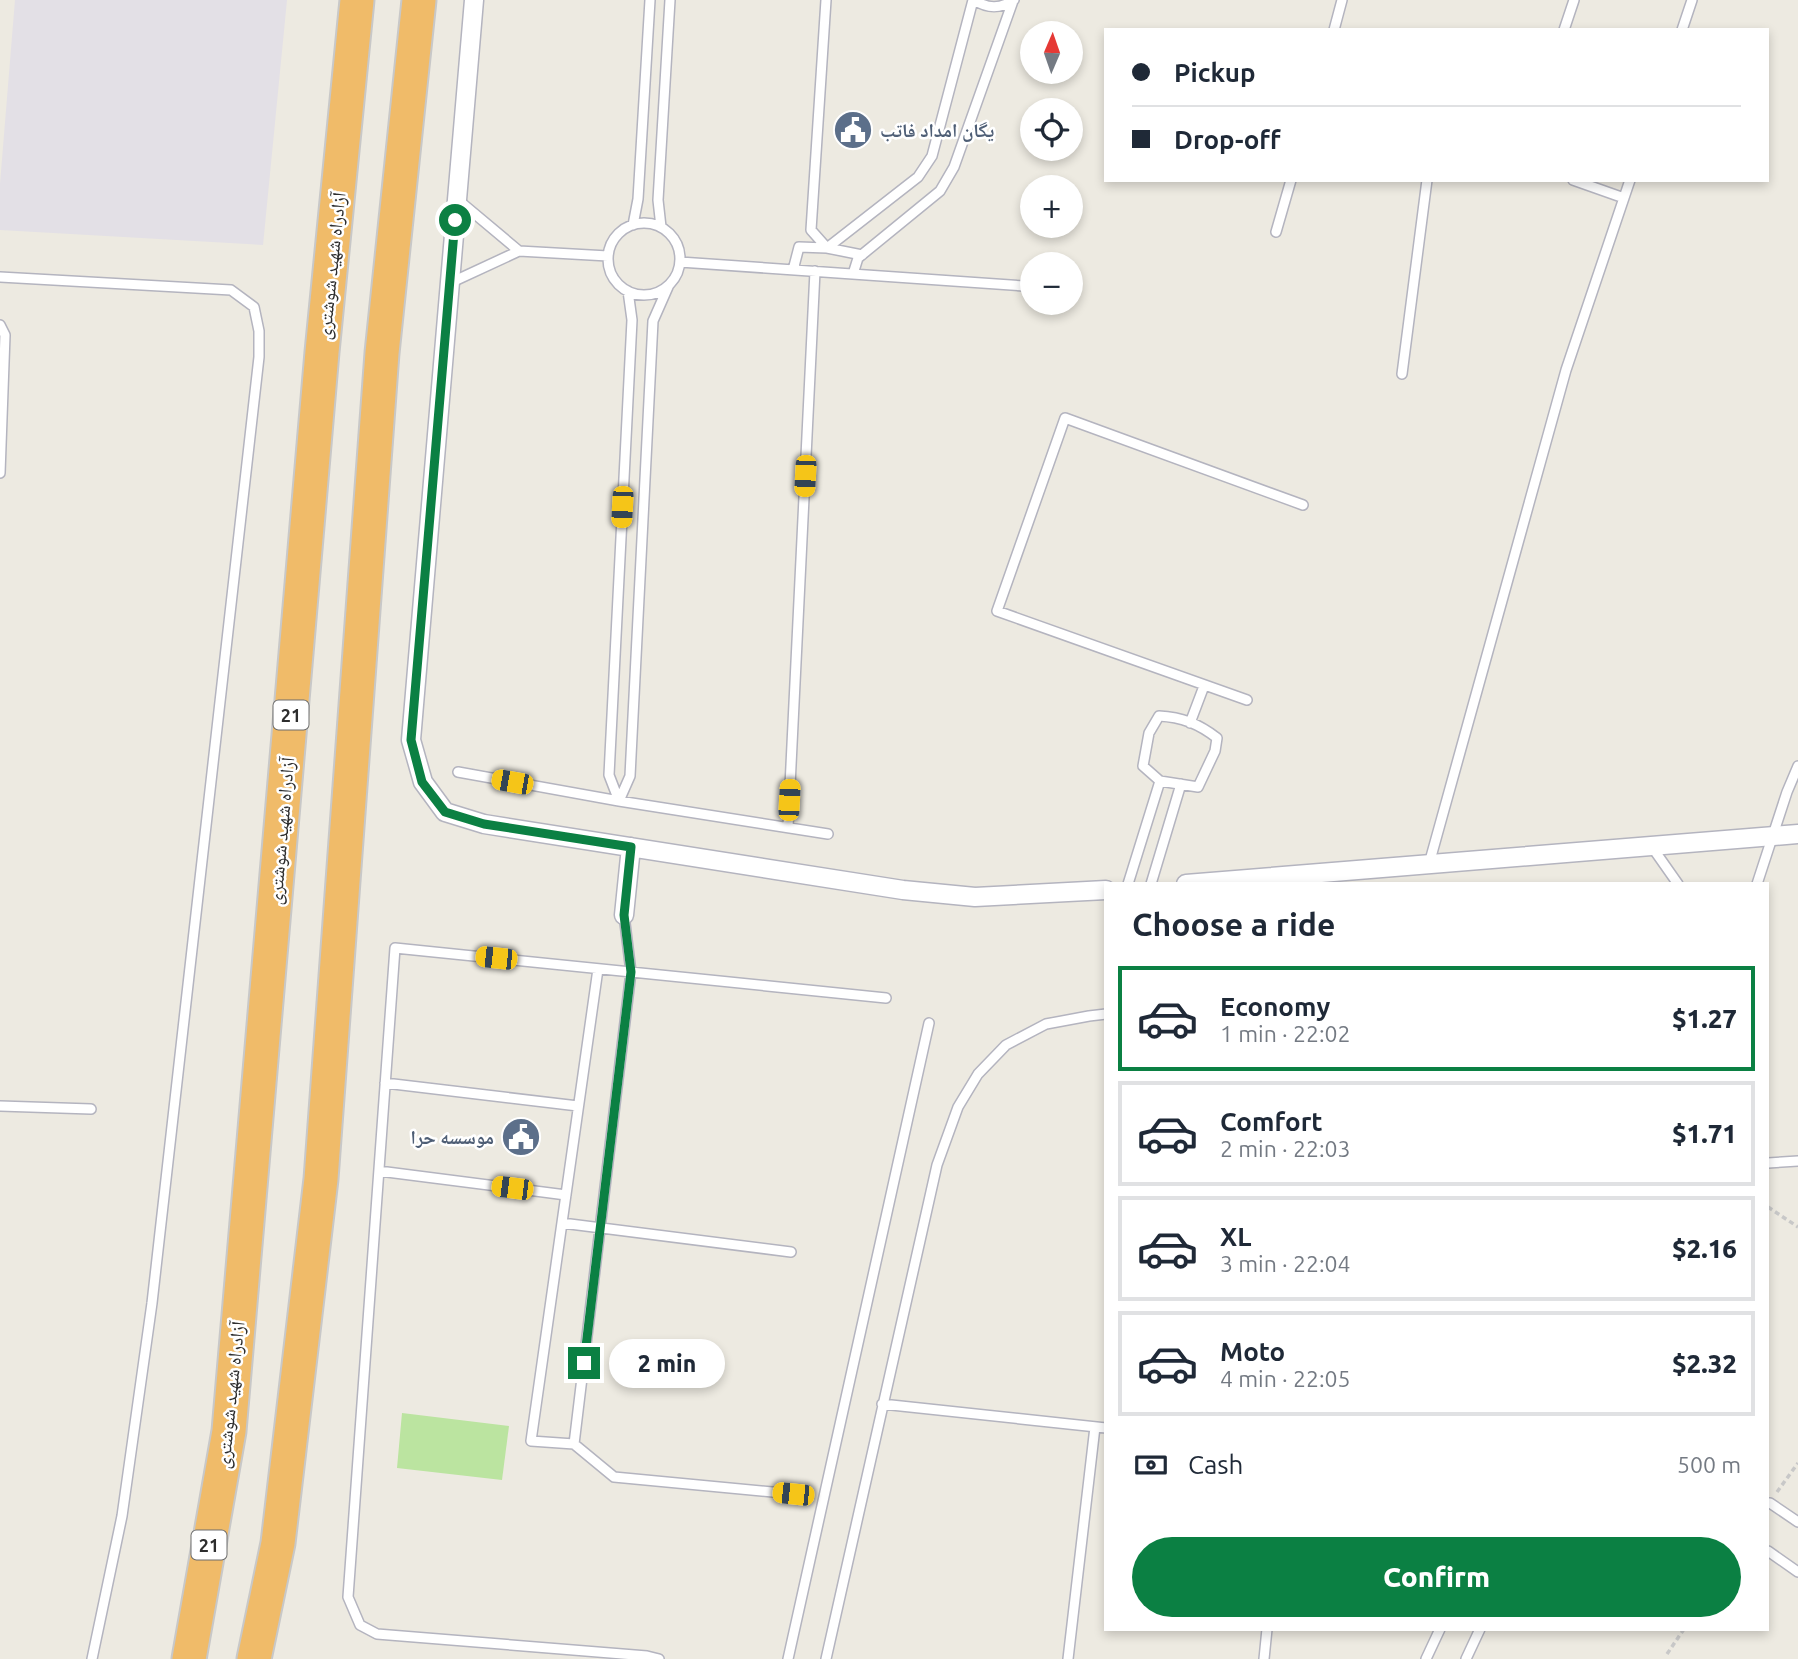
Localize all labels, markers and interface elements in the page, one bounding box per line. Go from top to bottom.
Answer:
north arrow [1020,21,1083,84]
map controls [1020,21,1083,315]
text: Pickup [1174,58,1256,87]
button: locate [1020,98,1083,161]
public building icon: یگان امداد فاتب [832,109,874,151]
place label: یگان امداد فاتب [880,119,994,142]
text: Drop-off [1174,125,1281,154]
button: + [1020,175,1083,238]
street label: آزادراه شهید شوشتری [312,190,351,341]
route start [439,204,471,236]
button: − [1020,252,1083,315]
car [794,454,817,498]
car [611,485,634,529]
road number: 21 [274,700,308,730]
street label: آزادراه شهید شوشتری [264,755,300,906]
car [490,768,535,796]
car [778,778,801,822]
text: Choose a ride [1132,906,1335,942]
car [475,945,518,971]
icon: car [1136,987,1199,1050]
text: Economy [1220,992,1330,1021]
text: $1.27 [1672,1004,1737,1033]
text: 1 min · 22:02 [1220,1021,1351,1046]
icon: car [1136,1102,1199,1165]
text: Comfort [1220,1107,1323,1136]
public building icon: موسسه حرا [500,1116,542,1158]
text: $1.71 [1672,1119,1737,1148]
place label: موسسه حرا [411,1126,494,1148]
text: 2 min · 22:03 [1220,1136,1351,1161]
car [490,1175,535,1201]
icon: car [1136,1217,1199,1280]
text: XL [1220,1222,1251,1251]
text: $2.16 [1672,1234,1737,1263]
text: 3 min · 22:04 [1220,1251,1351,1276]
street label: آزادراه شهید شوشتری [211,1319,250,1470]
icon: car [1136,1332,1199,1395]
text: Moto [1220,1337,1285,1366]
callout: 2 min [608,1338,724,1388]
route end [568,1347,600,1379]
text: $2.32 [1672,1349,1737,1378]
text: 2 min [638,1351,696,1376]
text: 4 min · 22:05 [1220,1366,1351,1391]
icon: cash [1132,1446,1170,1484]
text: Cash [1188,1450,1243,1479]
text: 500 m [1677,1452,1741,1477]
car [772,1481,815,1507]
road number: 21 [192,1530,227,1560]
button: Confirm [1132,1537,1741,1617]

